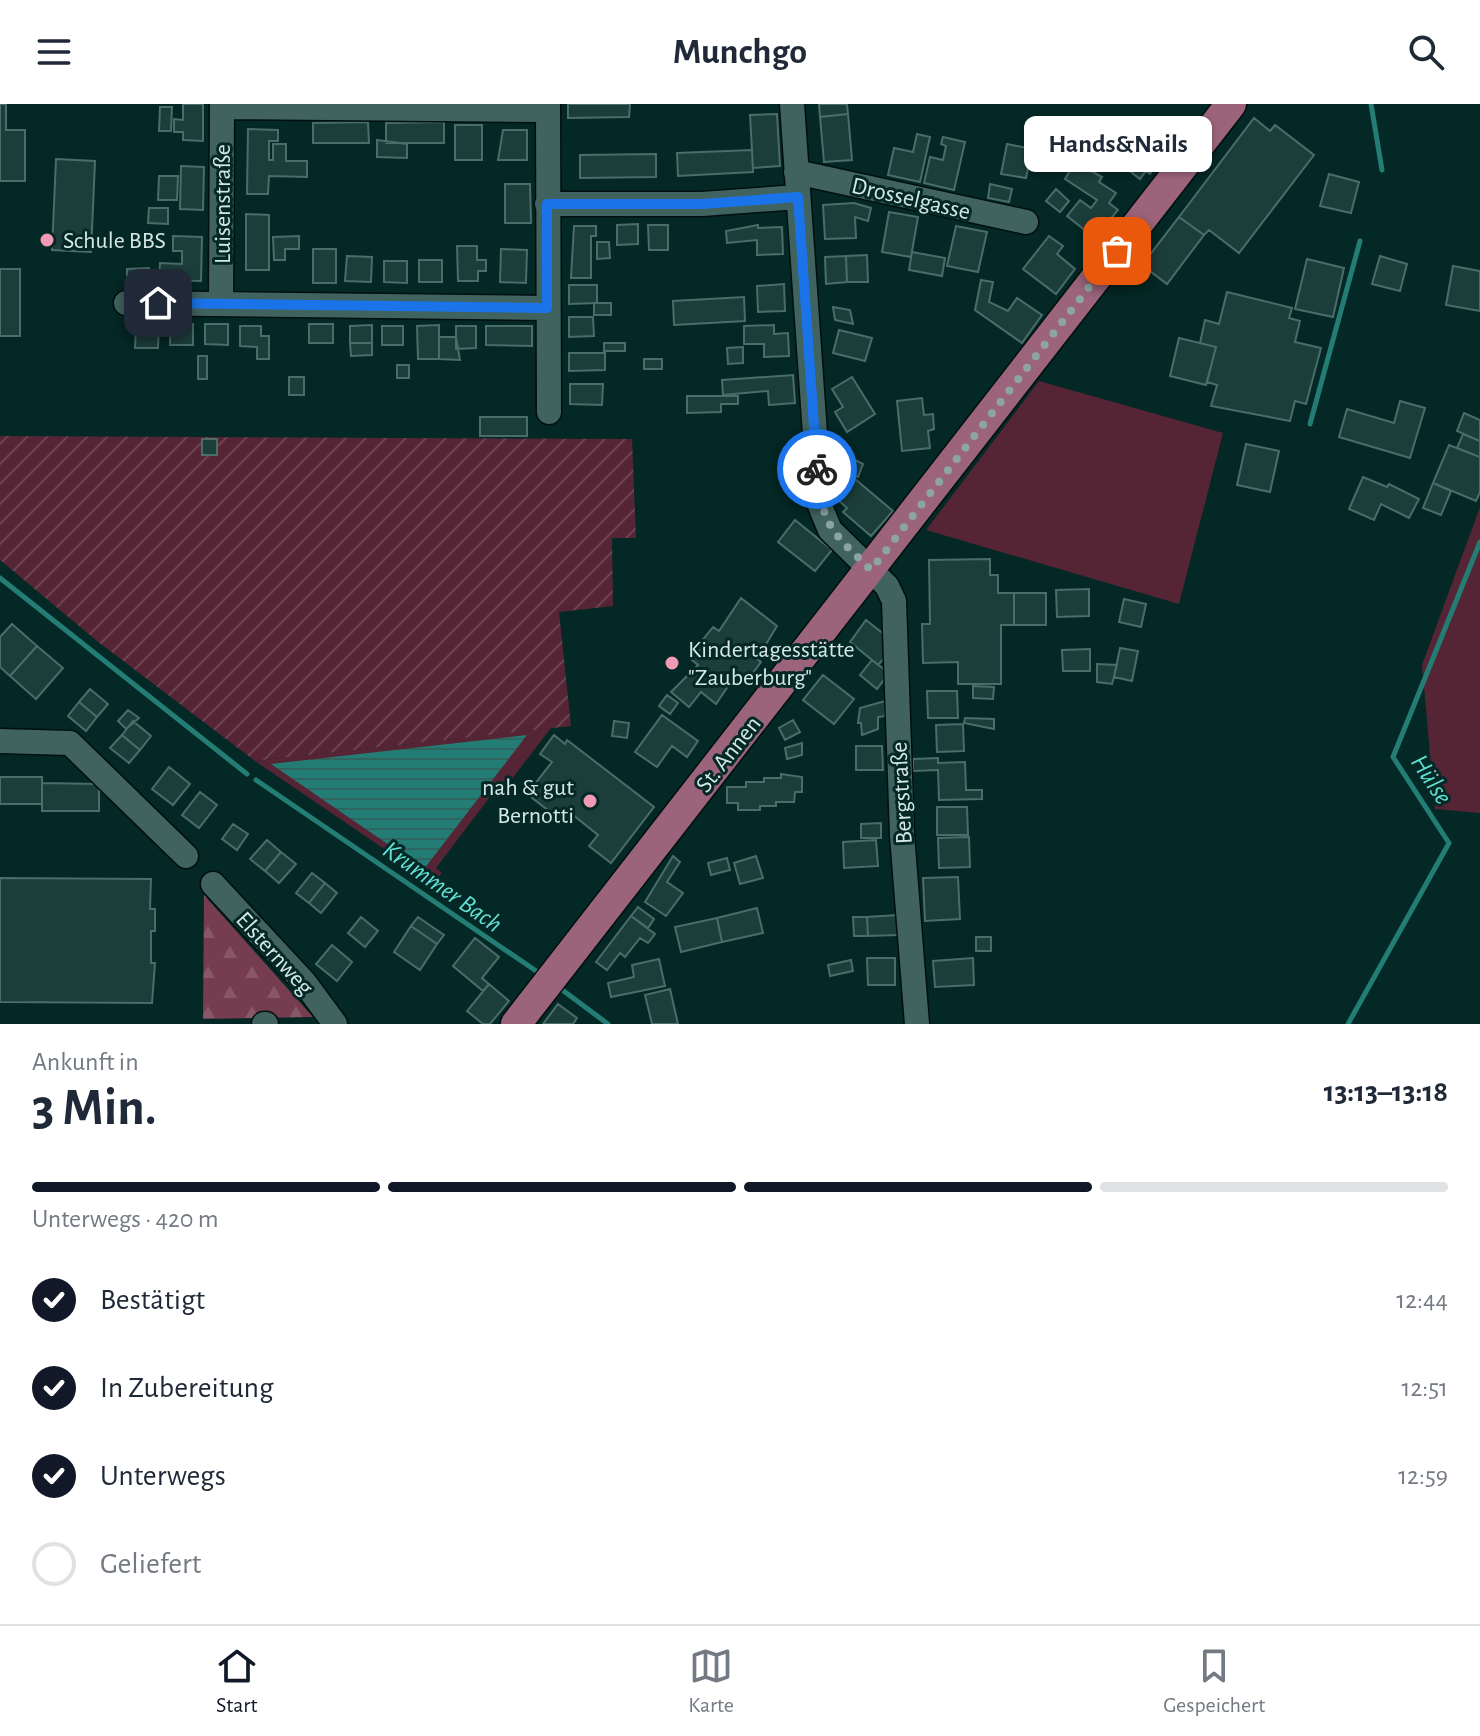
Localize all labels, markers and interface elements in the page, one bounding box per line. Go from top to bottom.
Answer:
icon: menu [32,30,76,74]
icon: search [1404,30,1448,74]
text: Munchgo [673,34,807,70]
callout: Hands&Nails [1023,115,1211,171]
text: Hands&Nails [1048,131,1188,157]
street label: Luisenstraße [211,144,235,264]
street label: Drosselgasse [849,174,972,224]
pin [1083,217,1151,285]
place label: Schule BBS [63,229,166,253]
icon: bag [1095,229,1139,273]
marker: Schule BBS [38,231,56,249]
pin [124,269,192,337]
icon: home [136,281,180,325]
courier [777,429,857,509]
icon: bike [795,447,839,491]
place label: Kindertagesstätte "Zauberburg" [688,638,855,690]
marker: Kindertagesstätte "Zauberburg" [663,654,681,672]
street label: St. Annen [692,712,766,797]
street label: Bergstraße [887,741,917,845]
water label: Hülse [1406,750,1457,809]
place label: nah & gut Bernotti [482,776,574,828]
marker: nah & gut Bernotti [581,792,599,810]
water label: Krummer Bach [378,836,507,937]
street label: Elsternweg [231,907,318,1000]
text: Ankunft in [32,1049,139,1075]
text: 13:13–13:18 [1324,1077,1448,1107]
text: 3 Min. [32,1082,157,1134]
text: Unterwegs · 420 m [32,1206,219,1232]
icon: check [32,1278,76,1322]
text: Bestätigt [100,1285,205,1315]
text: 12:44 [1396,1287,1448,1313]
icon: check [32,1366,76,1410]
text: In Zubereitung [100,1373,274,1403]
text: 12:51 [1401,1375,1448,1401]
icon: check [32,1454,76,1498]
text: Unterwegs [100,1461,226,1491]
text: 12:59 [1398,1463,1448,1489]
text: Geliefert [100,1549,201,1579]
tab: Start [215,1644,259,1718]
tab: Karte [688,1644,734,1718]
tab: Gespeichert [1163,1644,1265,1718]

